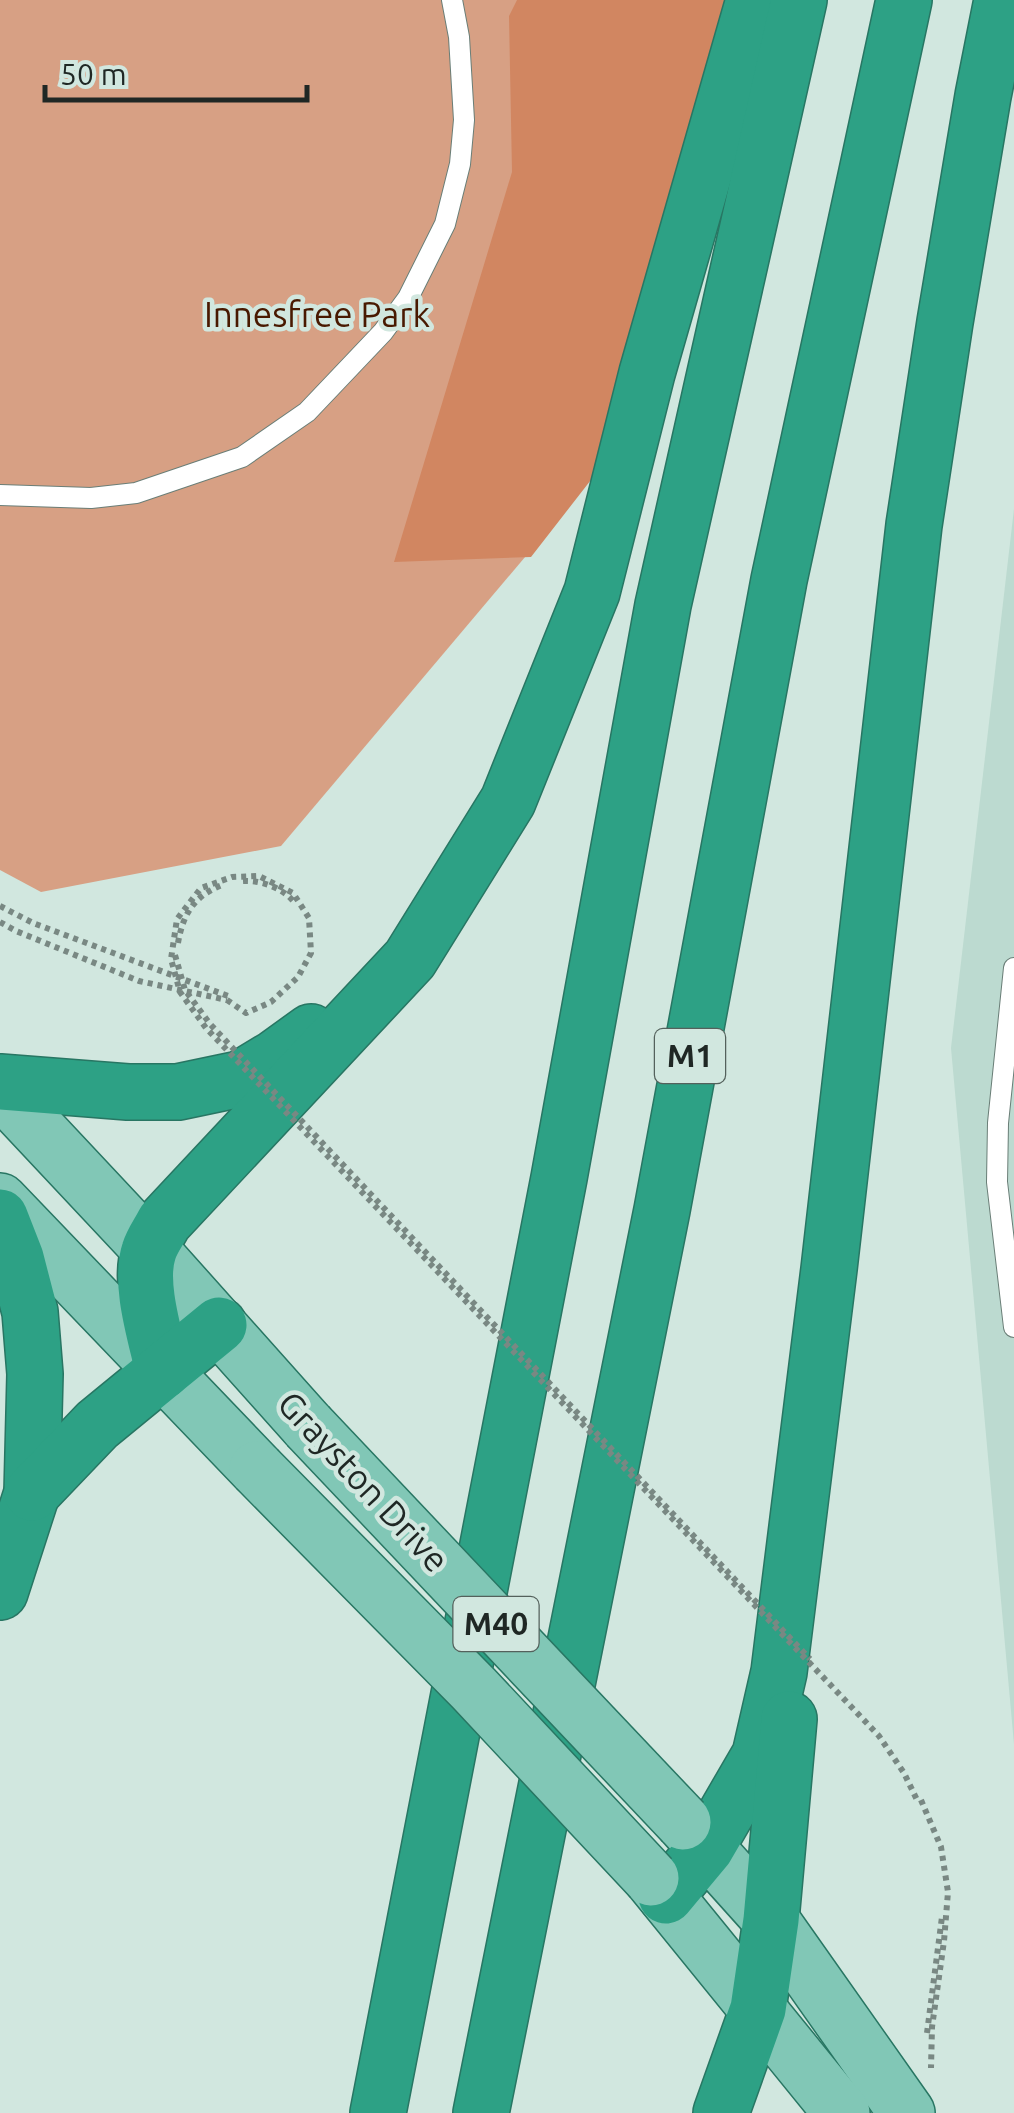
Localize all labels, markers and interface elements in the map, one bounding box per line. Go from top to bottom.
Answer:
scale bar [45,40,308,102]
text: 50 m [60,57,127,91]
park label: Innesfree Park [204,294,430,334]
road number: M1 [655,1029,725,1083]
street label: Grayston Drive [270,1383,457,1580]
road number: M40 [454,1597,538,1651]

